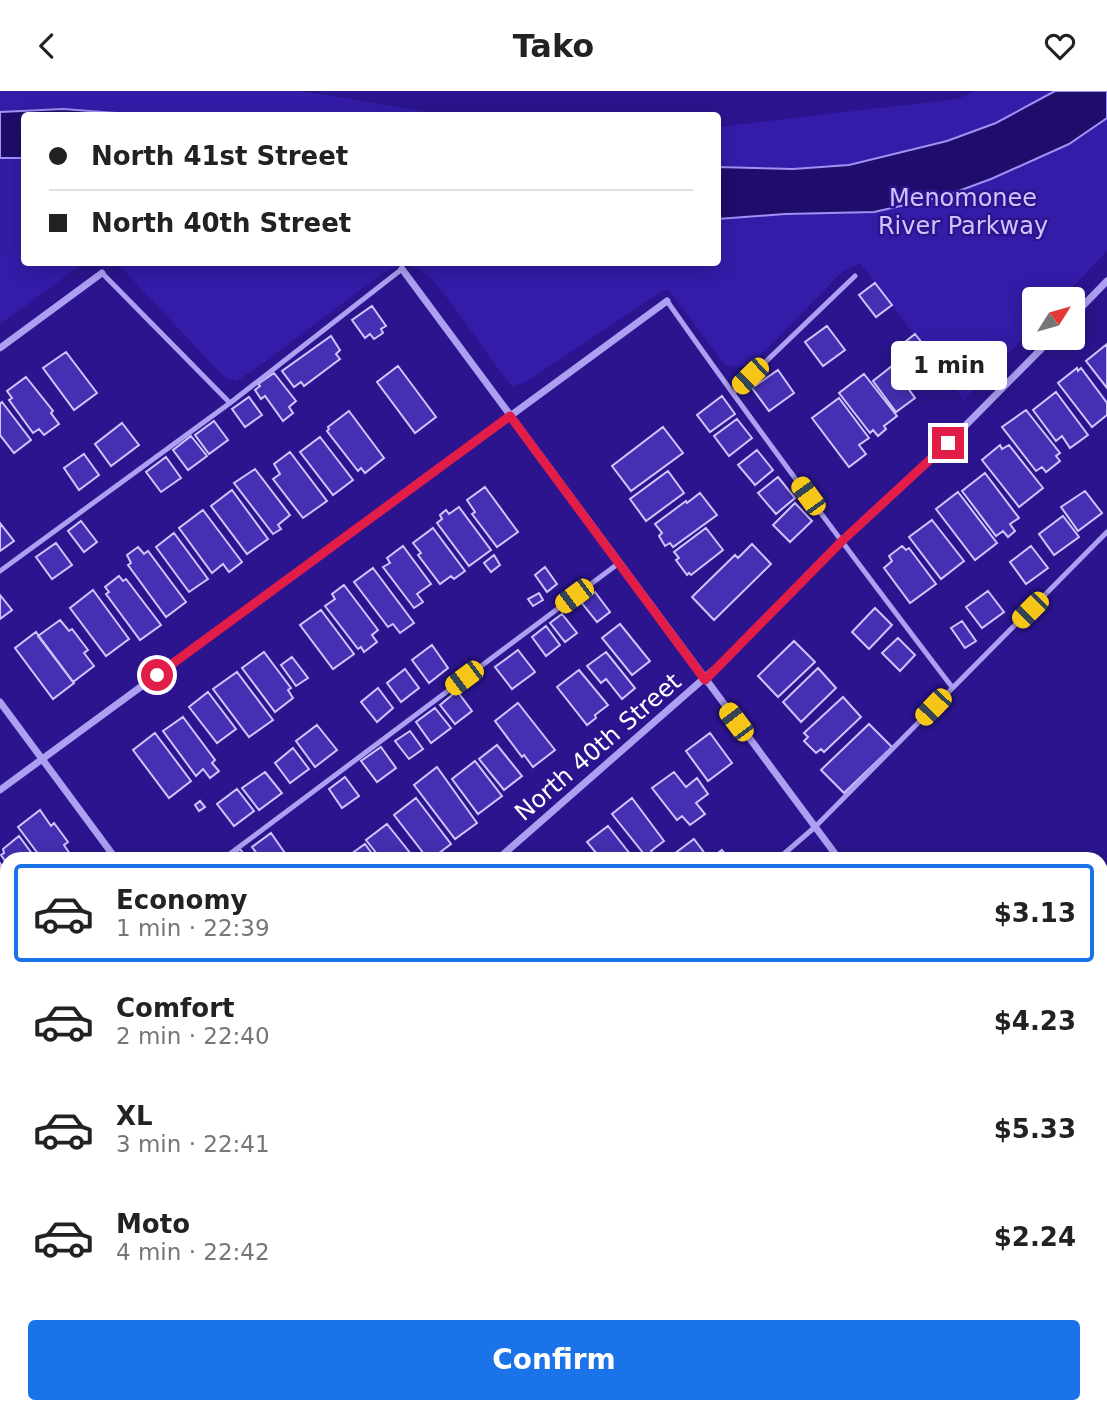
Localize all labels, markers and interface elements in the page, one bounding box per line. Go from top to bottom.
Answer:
icon: back [28,27,66,65]
text: Tako [513,27,594,65]
icon: heart [1041,27,1079,65]
text: North 41st Street [91,141,348,171]
park label: Menomonee River Parkway [878,184,1048,240]
text: North 40th Street [91,208,351,238]
north arrow [1022,287,1085,350]
map controls [1022,287,1085,350]
callout: 1 min [890,341,1006,391]
text: 1 min [913,352,985,378]
car [728,354,773,398]
route end [932,427,964,459]
car [788,473,829,519]
car [551,575,598,617]
car [1008,588,1053,632]
car [441,657,488,699]
route start [141,659,173,691]
street label: North 40th Street [509,667,687,827]
car [911,685,956,729]
car [715,699,758,745]
icon: car [32,882,95,945]
text: Economy [116,885,247,915]
text: $3.13 [994,898,1076,928]
text: 1 min · 22:39 [116,915,270,941]
icon: car [32,990,95,1053]
text: Comfort [116,993,234,1023]
text: $4.23 [994,1006,1076,1036]
text: 2 min · 22:40 [116,1023,270,1049]
icon: car [32,1098,95,1161]
text: XL [116,1101,153,1131]
text: $5.33 [994,1114,1076,1144]
text: 3 min · 22:41 [116,1131,270,1157]
icon: car [32,1206,95,1269]
text: Moto [116,1209,190,1239]
text: $2.24 [994,1222,1076,1252]
text: 4 min · 22:42 [116,1239,270,1265]
button: Confirm [28,1320,1080,1400]

